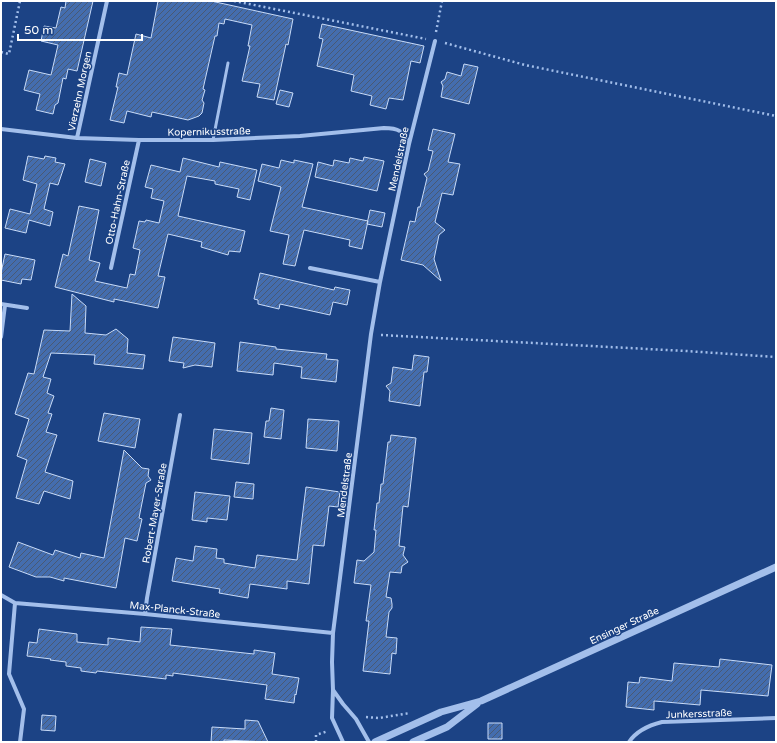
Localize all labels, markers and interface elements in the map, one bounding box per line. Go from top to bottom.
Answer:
scale bar [18,16,142,42]
text: 50 m [24,23,53,37]
street label: Vierzehn Morgen [66,50,94,132]
street label: Kopernikusstraße [167,125,251,139]
street label: Mendelstraße [386,126,412,192]
street label: Otto-Hahn-Straße [103,159,133,246]
street label: Mendelstraße [335,452,355,518]
street label: Robert-Mayer-Straße [140,462,170,564]
street label: Max-Planck-Straße [129,599,221,621]
street label: Ensinger Straße [588,604,661,647]
street label: Junkersstraße [666,707,733,721]

